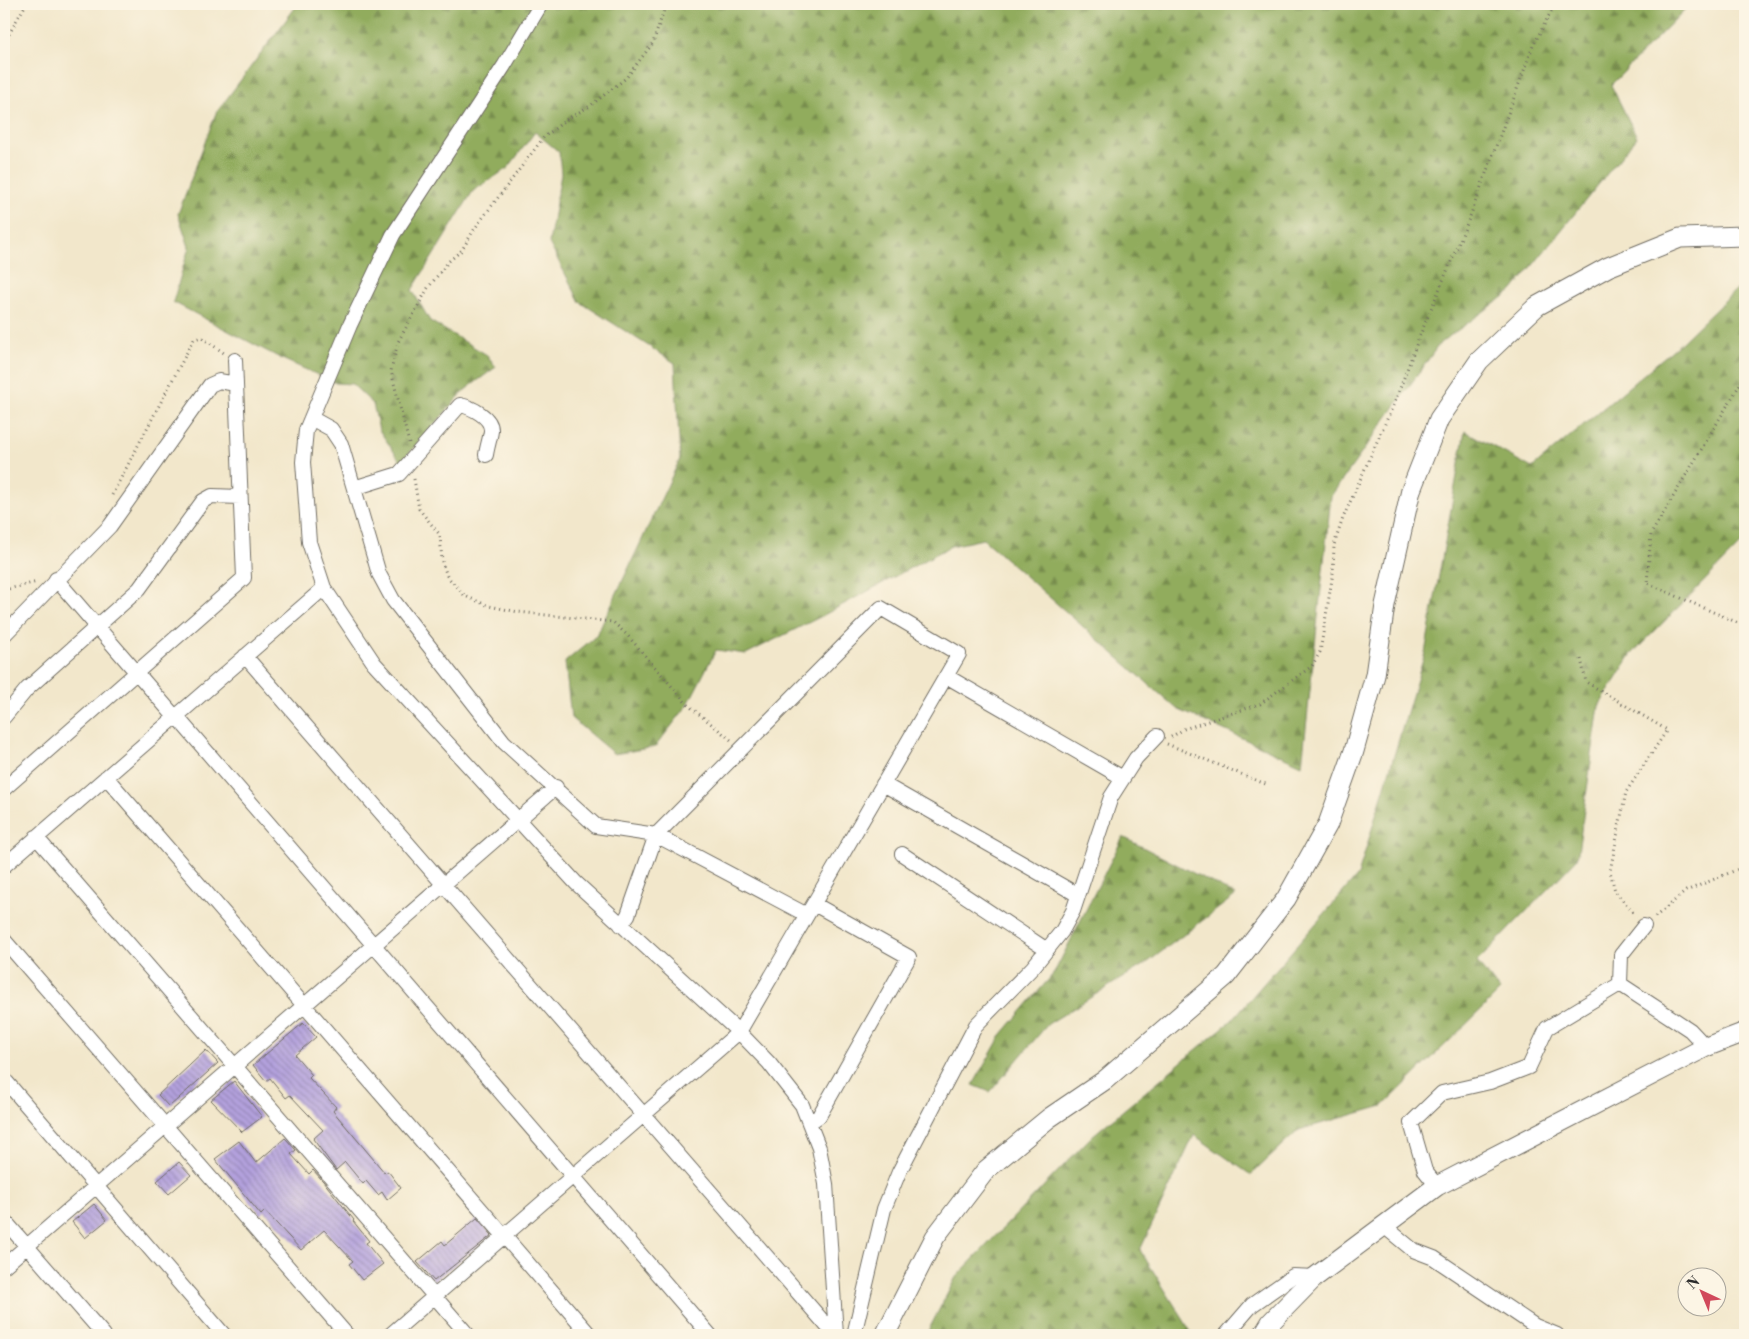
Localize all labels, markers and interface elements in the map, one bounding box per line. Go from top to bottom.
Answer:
north arrow [1676,1266,1726,1316]
text: N [1683,1273,1704,1294]

